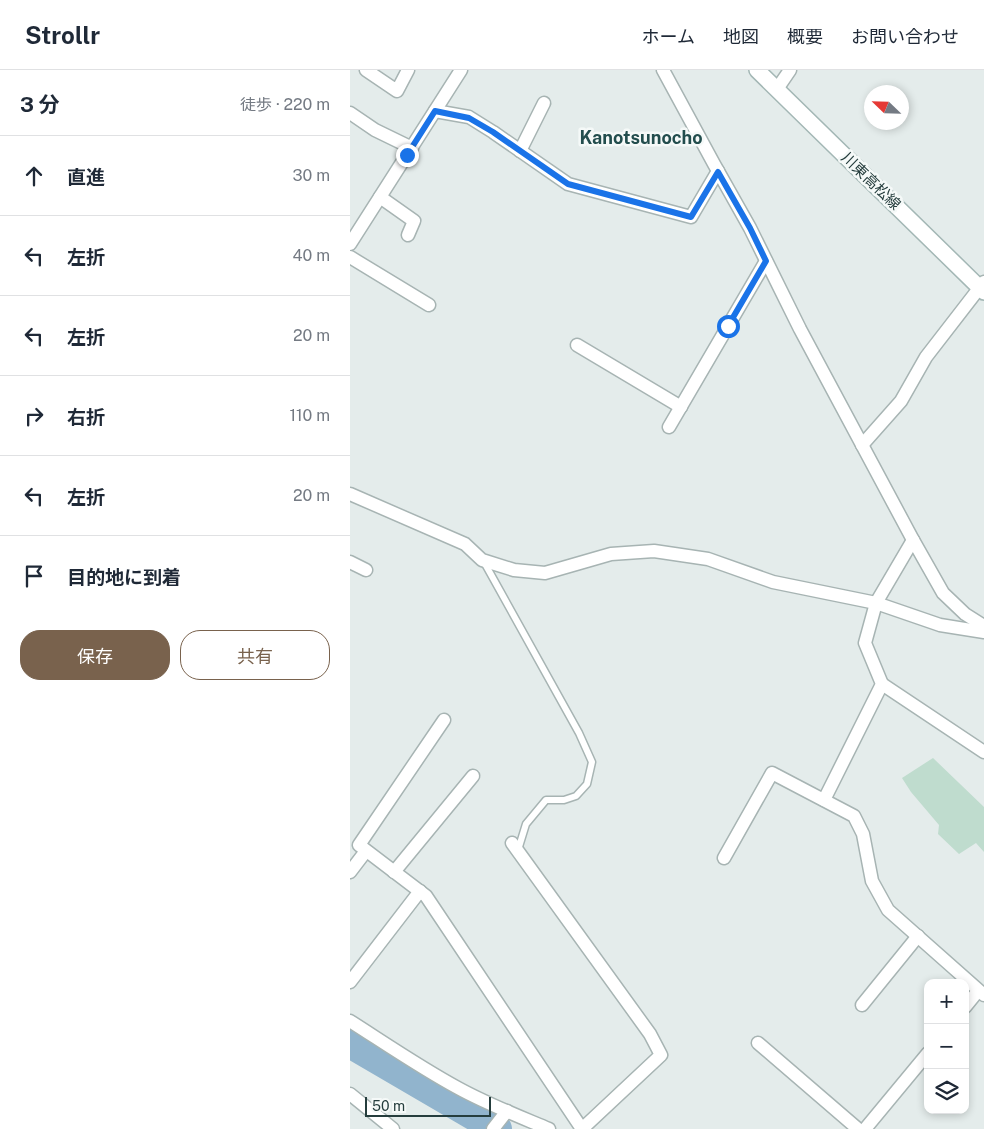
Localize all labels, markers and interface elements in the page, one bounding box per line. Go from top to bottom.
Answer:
text: Strollr [25,21,100,49]
text: ホーム [642,26,695,47]
text: 地図 [723,26,759,47]
text: 概要 [787,26,823,47]
text: お問い合わせ [851,26,959,47]
north arrow [864,85,909,130]
text: 3 分 [20,92,60,117]
text: 徒歩 · 220 m [240,95,330,114]
district label: Kanotsunocho [579,127,703,148]
route end [396,144,419,167]
street label: 川東高松線 [838,148,904,213]
icon: ahead [20,162,48,190]
text: 直進 [67,166,105,188]
text: 30 m [293,166,330,185]
icon: left [20,242,48,270]
text: 左折 [67,246,105,268]
text: 40 m [292,246,330,265]
route start [717,315,740,338]
icon: left [20,322,48,350]
text: 左折 [67,326,105,348]
text: 20 m [293,326,330,345]
icon: right [20,402,48,430]
text: 右折 [67,406,105,428]
text: 110 m [289,406,330,425]
icon: left [20,482,48,510]
text: 左折 [67,486,105,508]
text: 20 m [293,486,330,505]
icon: arrive [20,562,48,590]
text: 目的地に到着 [67,566,181,588]
button: 保存 [20,630,170,680]
button: 共有 [180,630,330,680]
map controls [924,979,969,1114]
button: + [924,979,969,1024]
button: − [924,1024,969,1069]
button: layers [924,1069,969,1114]
scale bar [365,1094,491,1117]
text: 50 m [372,1098,405,1114]

